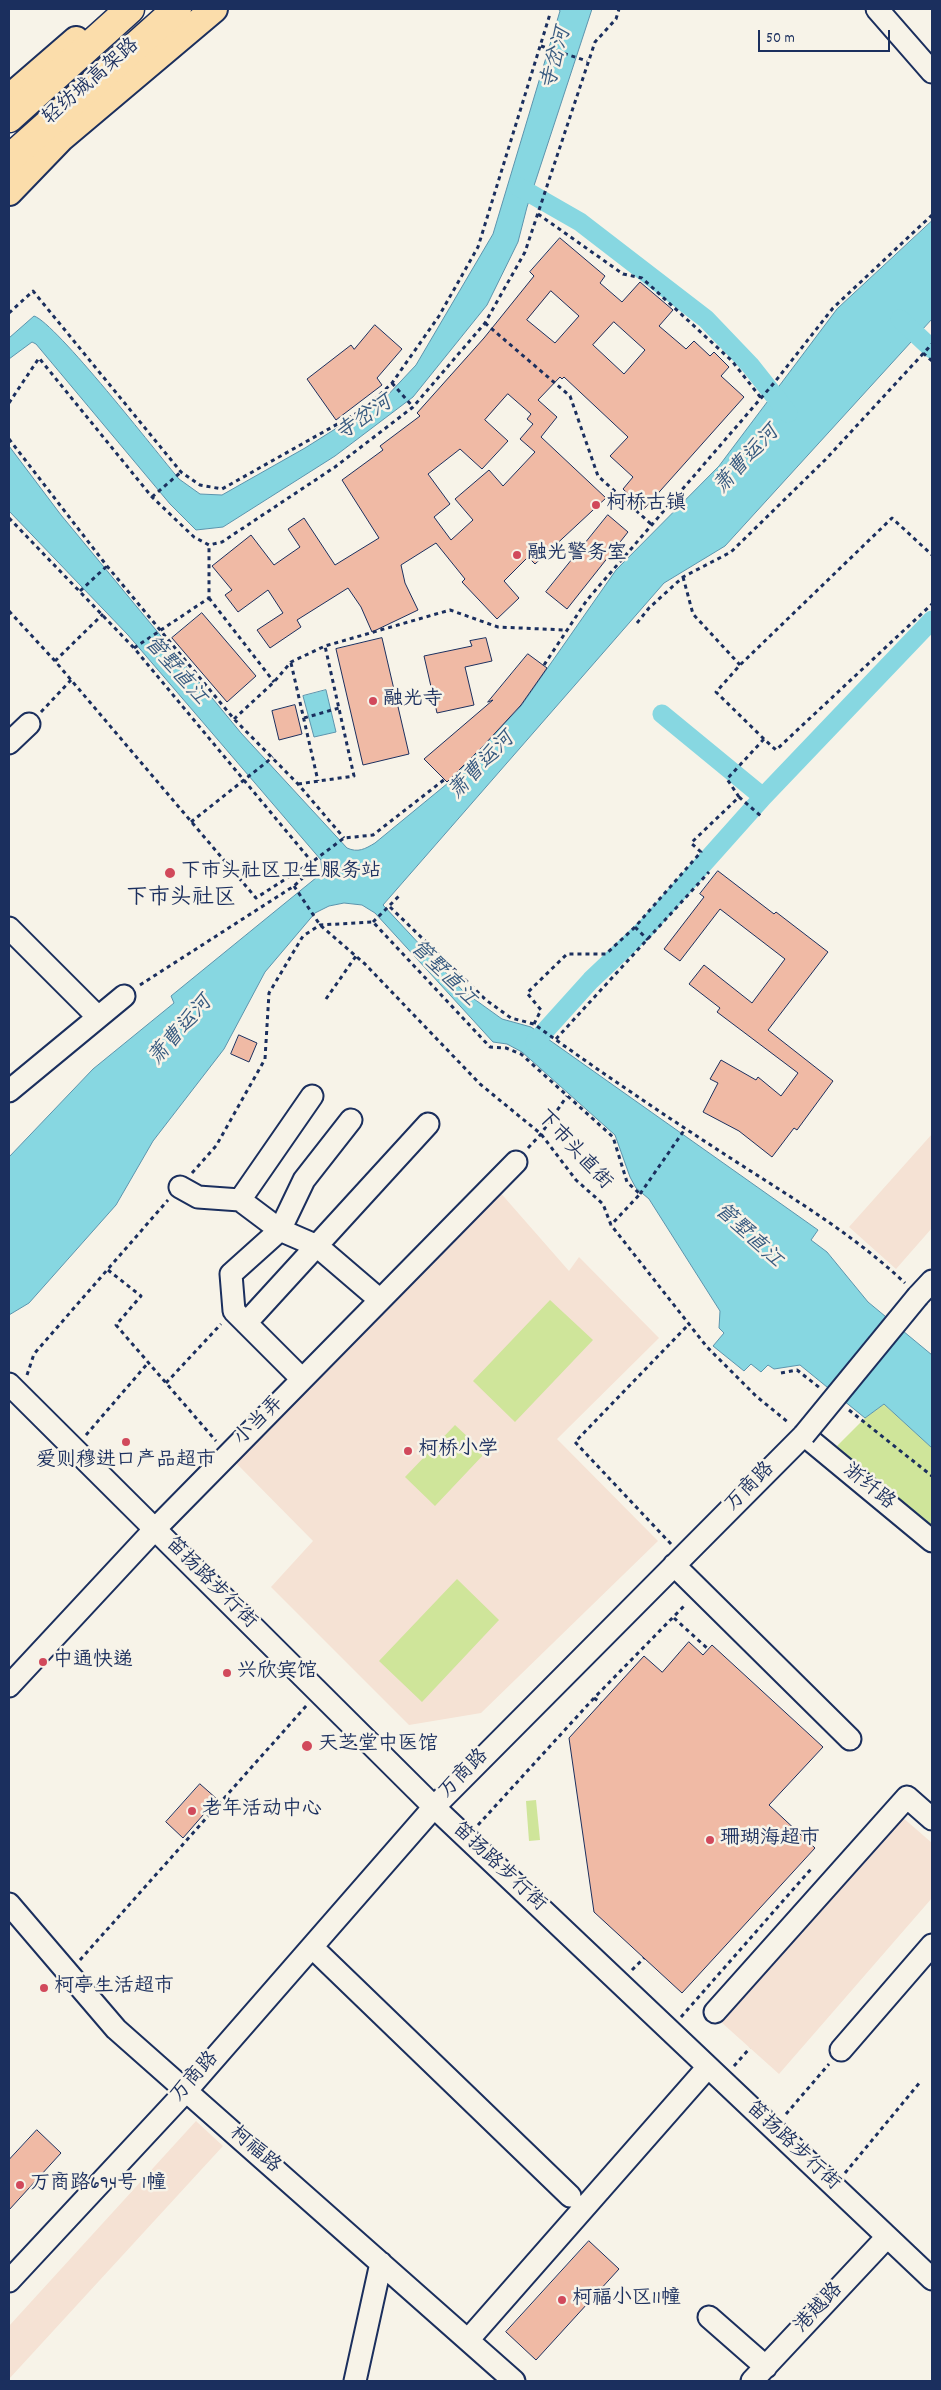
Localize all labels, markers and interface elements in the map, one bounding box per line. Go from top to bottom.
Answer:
scale bar [761,20,894,52]
water label: 寺岔河 [538,25,578,93]
text: 50 m [766,28,795,50]
street label: 轻纺城高架路 [39,35,145,131]
water label: 寺岔河 [332,392,398,448]
water label: 萧曹运河 [710,422,786,500]
place label: 柯桥古镇 [606,493,686,517]
marker: 柯桥古镇 [590,499,602,511]
place label: 融光警务室 [527,543,627,567]
marker: 融光警务室 [511,549,523,561]
water label: 管墅直江 [137,632,211,712]
place label: 融光寺 [383,689,443,713]
marker: 融光寺 [367,695,379,707]
water label: 萧曹运河 [445,728,521,806]
place label: 下市头社区卫生服务站 [181,861,381,885]
marker: 下市头社区卫生服务站 [163,866,177,880]
district label: 下市头社区 [126,887,236,913]
water label: 管墅直江 [403,936,481,1014]
water label: 萧曹运河 [145,992,219,1072]
street label: 下市头直街 [530,1106,616,1196]
water label: 管墅直江 [708,1199,786,1275]
street label: 小当弄 [230,1392,290,1452]
marker: 爱则穆进口产品超市 [120,1436,132,1448]
place label: 柯桥小学 [418,1439,498,1463]
marker: 柯桥小学 [402,1445,414,1457]
place label: 爱则穆进口产品超市 [36,1450,216,1474]
street label: 万商路 [721,1458,781,1518]
street label: 浙纤路 [837,1460,899,1516]
street label: 笛扬路步行街 [159,1533,261,1635]
place label: 中通快递 [53,1650,133,1674]
marker: 中通快递 [37,1656,49,1668]
place label: 兴欣宾馆 [237,1661,317,1685]
marker: 兴欣宾馆 [221,1667,233,1679]
place label: 天芝堂中医馆 [318,1734,438,1758]
marker: 天芝堂中医馆 [300,1739,314,1753]
street label: 万商路 [435,1745,495,1805]
place label: 老年活动中心 [202,1799,322,1823]
marker: 老年活动中心 [186,1805,198,1817]
street label: 笛扬路步行街 [446,1818,550,1918]
place label: 珊瑚海超市 [720,1828,820,1852]
marker: 珊瑚海超市 [704,1834,716,1846]
place label: 柯亭生活超市 [54,1976,174,2000]
marker: 柯亭生活超市 [38,1982,50,1994]
street label: 万商路 [167,2048,225,2108]
street label: 笛扬路步行街 [740,2097,844,2197]
street label: 柯福路 [223,2122,285,2180]
place label: 万商路694号 1幢 [30,2173,166,2197]
marker: 万商路694号 1幢 [14,2179,26,2191]
street label: 港越路 [791,2279,849,2339]
place label: 柯福小区11幢 [572,2288,681,2312]
marker: 柯福小区11幢 [556,2294,568,2306]

